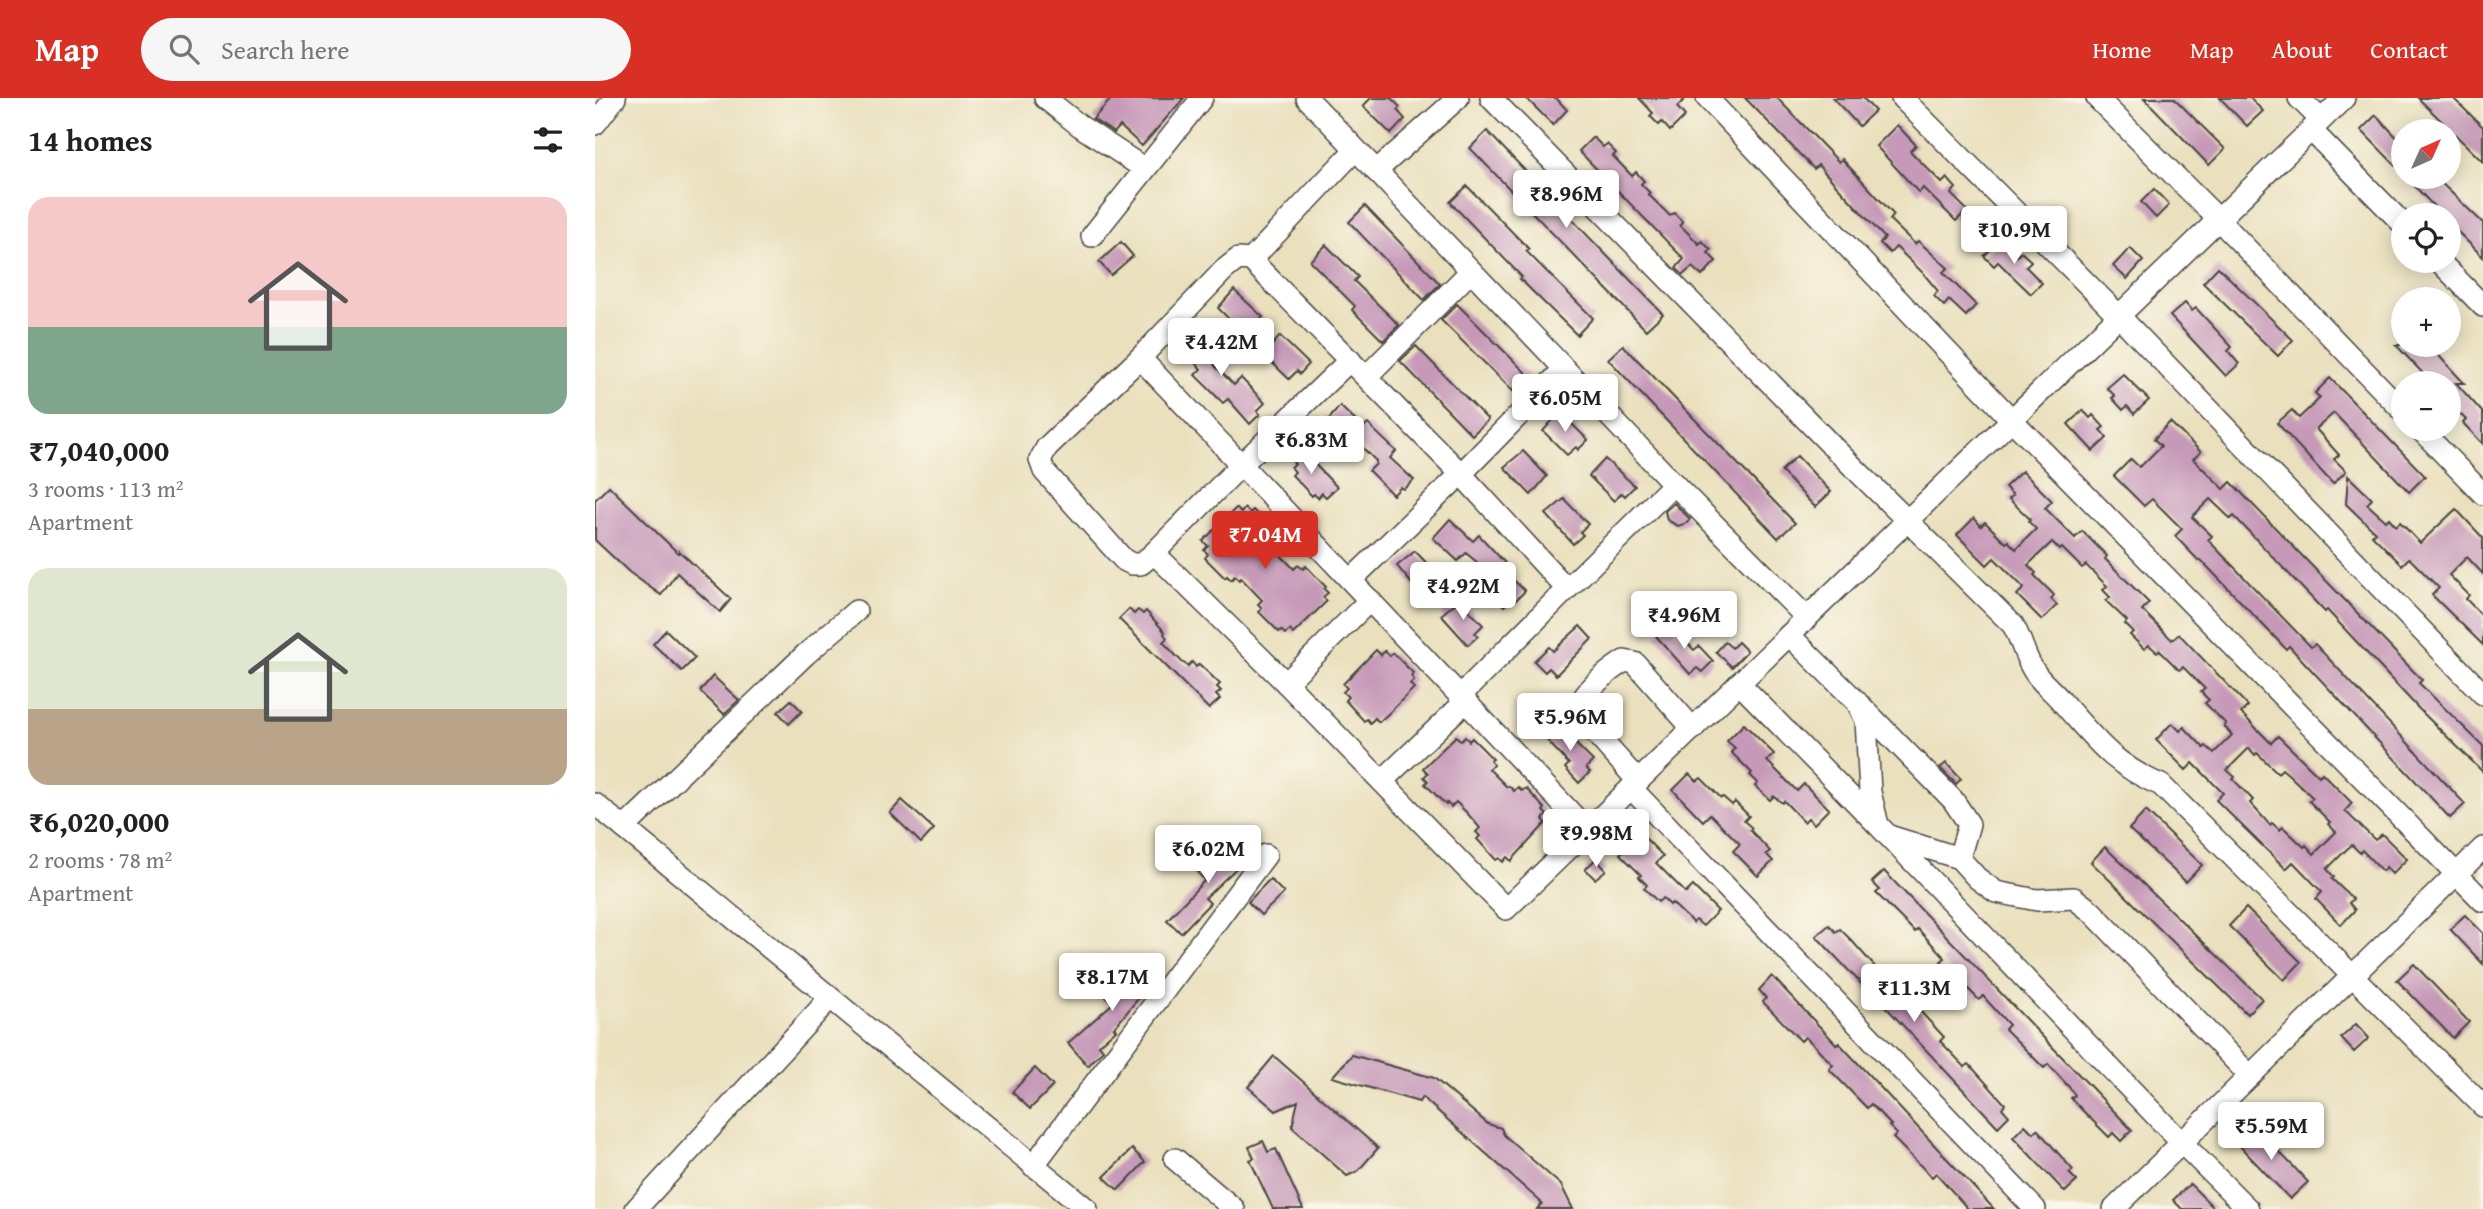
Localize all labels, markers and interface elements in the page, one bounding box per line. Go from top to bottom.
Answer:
search box [141,18,631,81]
text: Map [35,25,99,73]
icon: search [165,30,203,68]
text: Search here [221,30,349,69]
text: Home [2093,32,2152,67]
text: Map [2190,32,2234,67]
text: About [2272,32,2332,67]
text: Contact [2370,32,2448,67]
text: 14 homes [28,118,153,162]
north arrow [2391,119,2461,189]
map controls [2391,119,2461,441]
icon: filters [529,121,567,159]
pin: ₹8.96M [1509,170,1623,230]
text: ₹8.96M [1529,176,1603,209]
button: locate [2391,203,2461,273]
pin: ₹10.9M [1957,206,2071,266]
text: ₹10.9M [1977,212,2051,245]
icon: home [235,243,361,369]
button: + [2391,287,2461,357]
pin: ₹4.42M [1164,318,1278,378]
text: ₹4.42M [1184,324,1258,357]
button: − [2391,371,2461,441]
pin: ₹6.05M [1508,374,1622,434]
text: ₹6.05M [1528,380,1602,413]
pin: ₹6.83M [1254,416,1368,476]
text: ₹6.83M [1274,422,1348,455]
text: ₹7,040,000 [28,428,169,472]
text: 3 rooms · 113 m² [28,472,183,505]
text: Apartment [28,505,133,538]
pin: ₹7.04M [1208,512,1322,571]
text: ₹7.04M [1228,517,1302,550]
pin: ₹4.92M [1406,562,1520,622]
text: ₹4.92M [1426,568,1500,601]
pin: ₹4.96M [1627,592,1741,651]
text: ₹4.96M [1647,597,1721,630]
icon: home [235,614,361,740]
pin: ₹5.96M [1513,694,1627,753]
text: ₹5.96M [1533,699,1607,732]
text: ₹6,020,000 [28,799,169,843]
pin: ₹9.98M [1539,810,1653,869]
text: ₹9.98M [1559,815,1633,848]
pin: ₹6.02M [1151,826,1265,885]
text: ₹6.02M [1171,831,1245,864]
text: 2 rooms · 78 m² [28,843,172,876]
text: Apartment [28,876,133,909]
pin: ₹8.17M [1055,954,1169,1013]
text: ₹8.17M [1075,959,1149,992]
pin: ₹11.3M [1857,964,1971,1024]
text: ₹11.3M [1877,970,1951,1003]
pin: ₹5.59M [2214,1102,2328,1162]
text: ₹5.59M [2234,1108,2308,1141]

